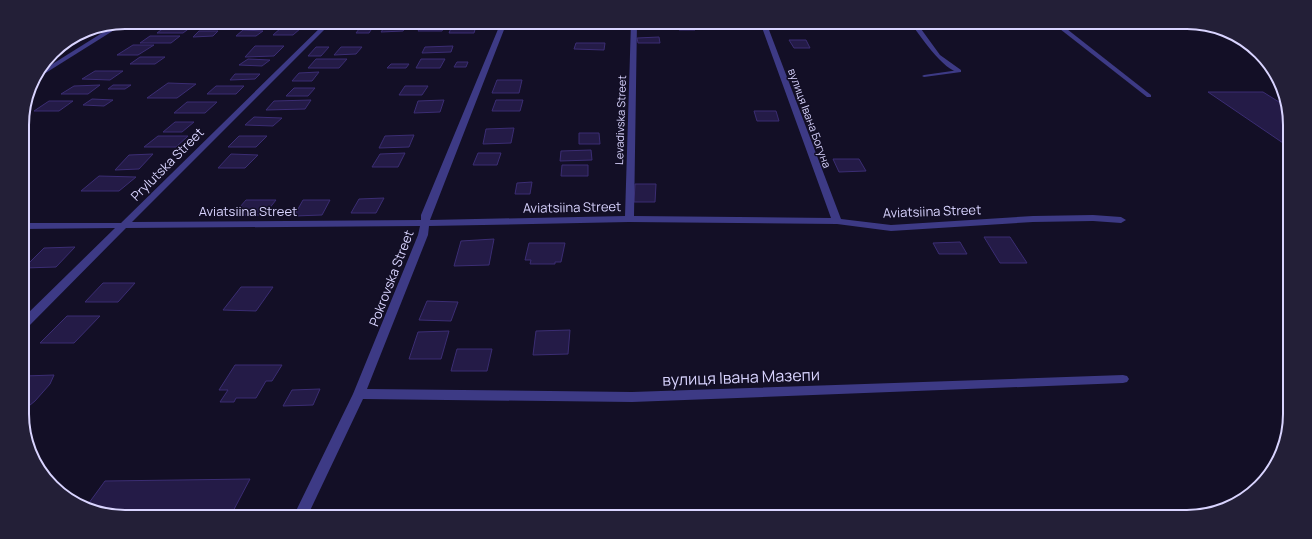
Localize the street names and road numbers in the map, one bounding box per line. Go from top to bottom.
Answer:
street label: вулиця Івана Богуна [785,66,835,170]
street label: Levadivska Street [611,75,629,165]
street label: Prylutska Street [126,123,208,205]
street label: Aviatsiina Street [523,197,621,217]
street label: Aviatsiina Street [883,200,981,222]
street label: Aviatsiina Street [199,202,297,220]
street label: Pokrovska Street [364,227,418,329]
street label: вулиця Івана Мазепи [662,363,820,391]

